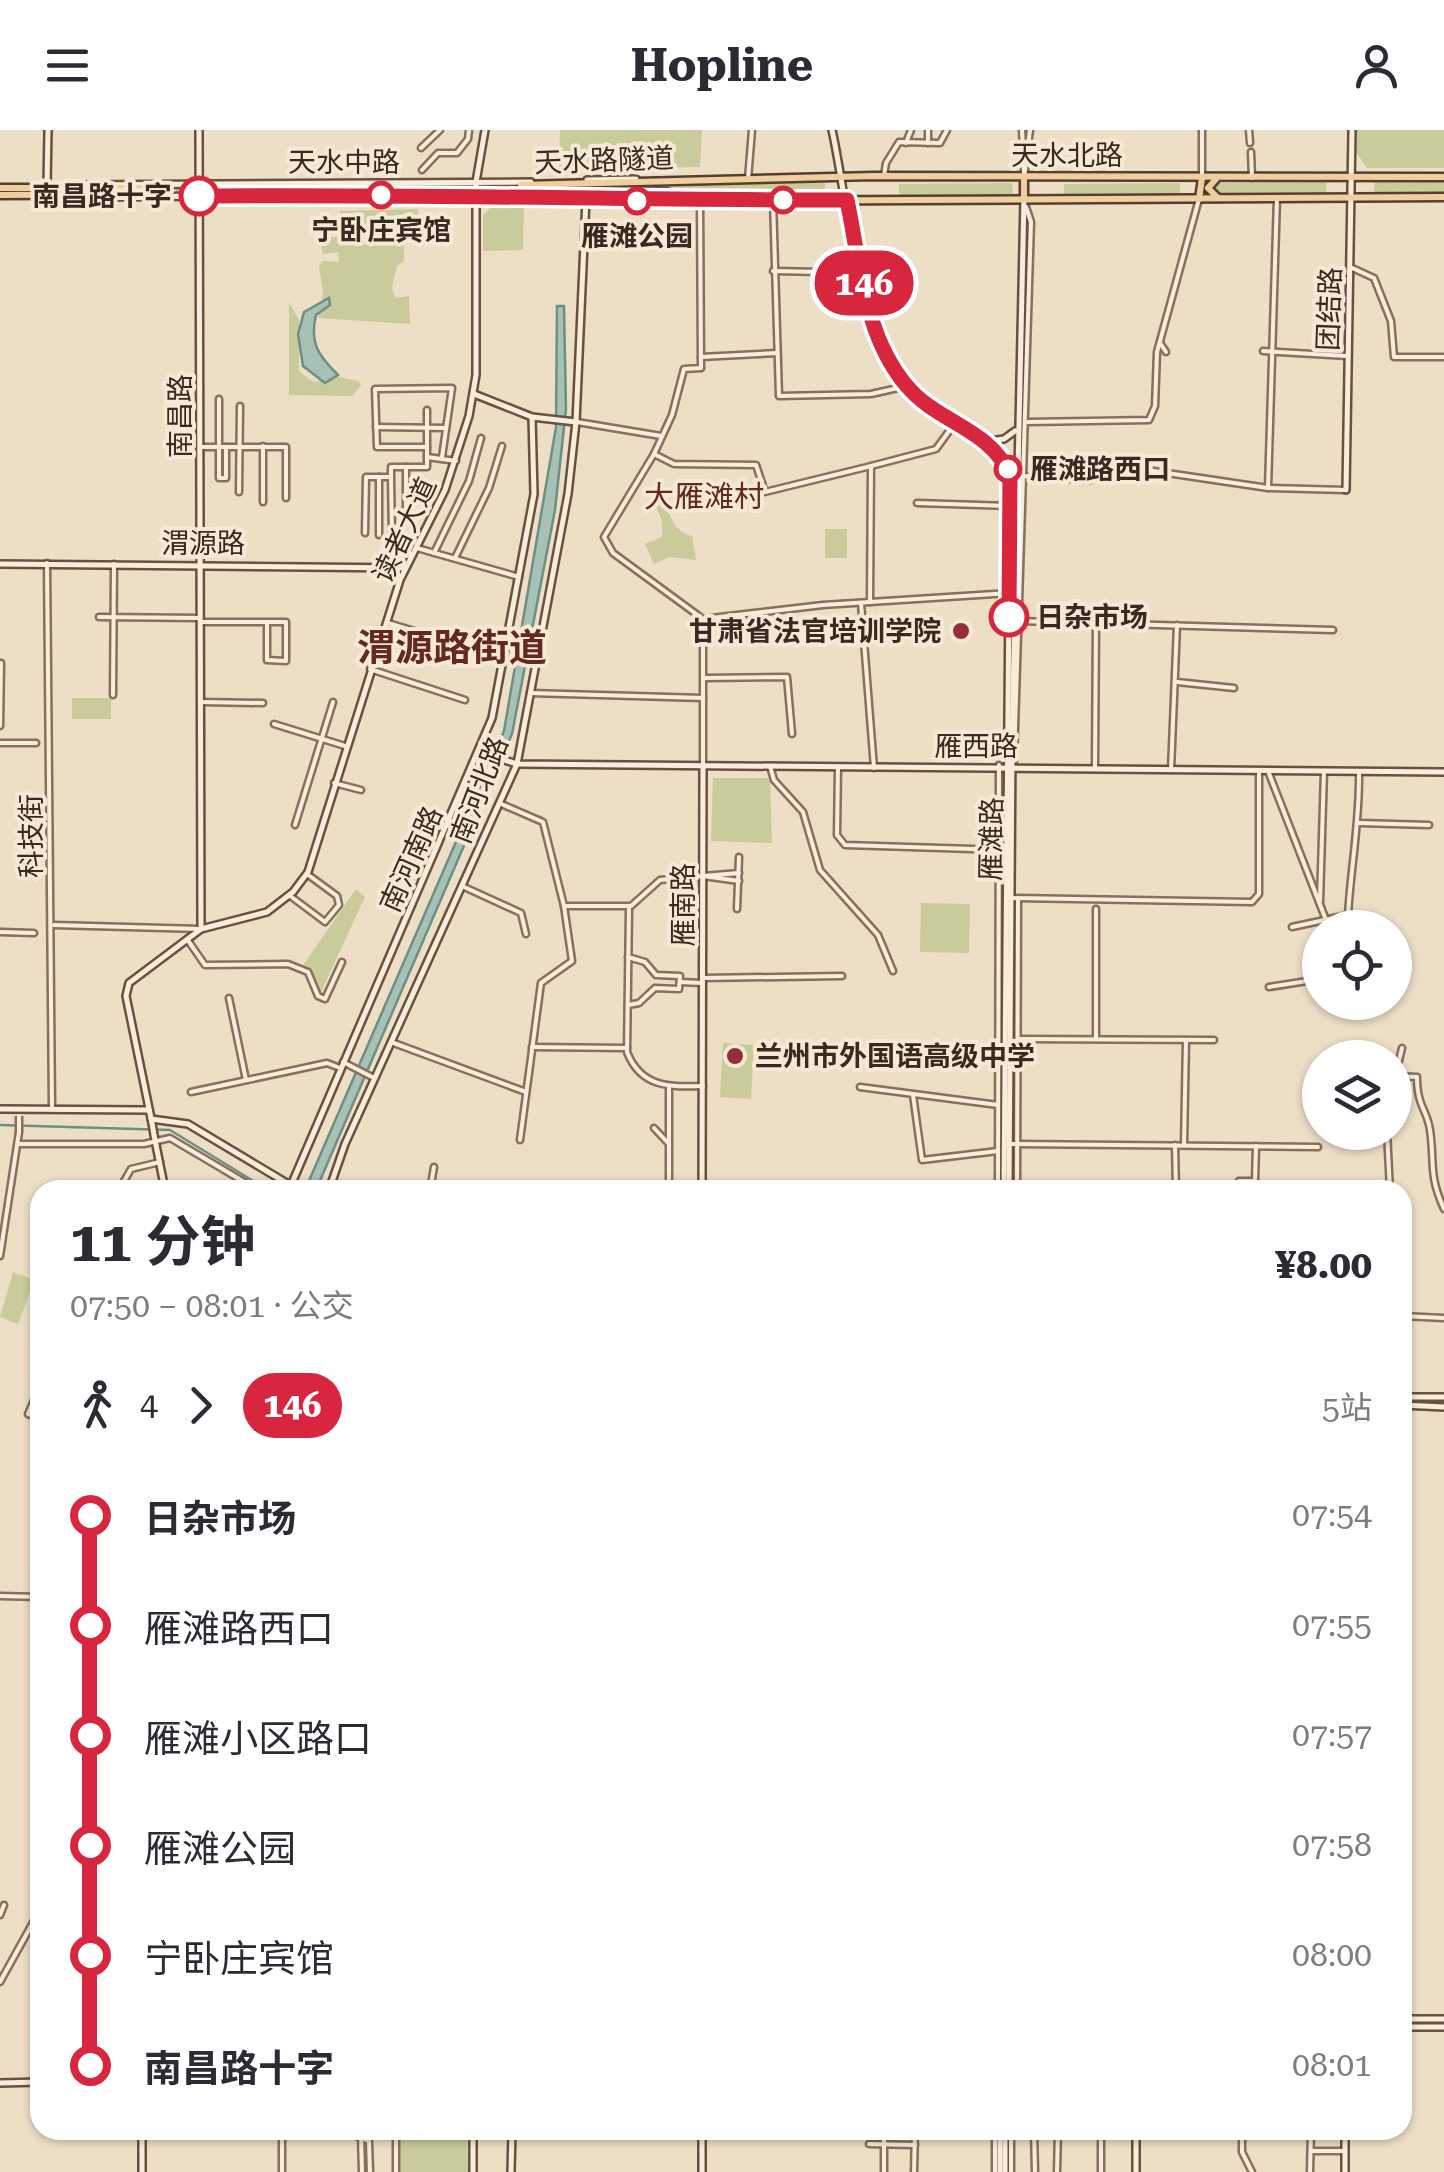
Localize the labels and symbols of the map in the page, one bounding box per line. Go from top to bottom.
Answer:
street label: 天水北路 [1011,139,1123,172]
street label: 天水路隧道 [533,142,675,179]
street label: 天水中路 [288,146,400,179]
marker: 南昌路十字 [180,177,218,215]
place label: 南昌路十字 [32,180,172,213]
marker: 宁卧庄宾馆 [368,182,394,208]
unlabelled marker [770,187,796,213]
marker: 雁滩公园 [624,188,650,214]
place label: 宁卧庄宾馆 [311,214,451,247]
place label: 雁滩公园 [581,220,693,253]
line badge: 146 [806,250,922,316]
street label: 团结路 [1312,266,1347,352]
street label: 南昌路 [164,374,197,458]
place label: 雁滩路西口 [1030,453,1170,486]
marker: 雁滩路西口 [995,456,1021,482]
street label: 读者大道 [366,472,443,588]
district label: 大雁滩村 [644,479,764,514]
street label: 渭源路 [161,527,245,560]
marker: 日杂市场 [990,598,1028,636]
place label: 日杂市场 [1036,601,1148,634]
place label: 甘肃省法官培训学院 [689,615,941,648]
marker: 甘肃省法官培训学院 [950,620,972,642]
district label: 渭源路街道 [357,626,547,670]
street label: 雁西路 [934,730,1018,763]
street label: 南河北路 [444,732,515,848]
street label: 科技街 [15,794,48,878]
street label: 雁滩路 [974,797,1009,881]
street label: 南河南路 [374,801,449,917]
street label: 雁南路 [667,863,700,947]
place label: 兰州市外国语高级中学 [755,1040,1035,1073]
marker: 兰州市外国语高级中学 [724,1045,746,1067]

